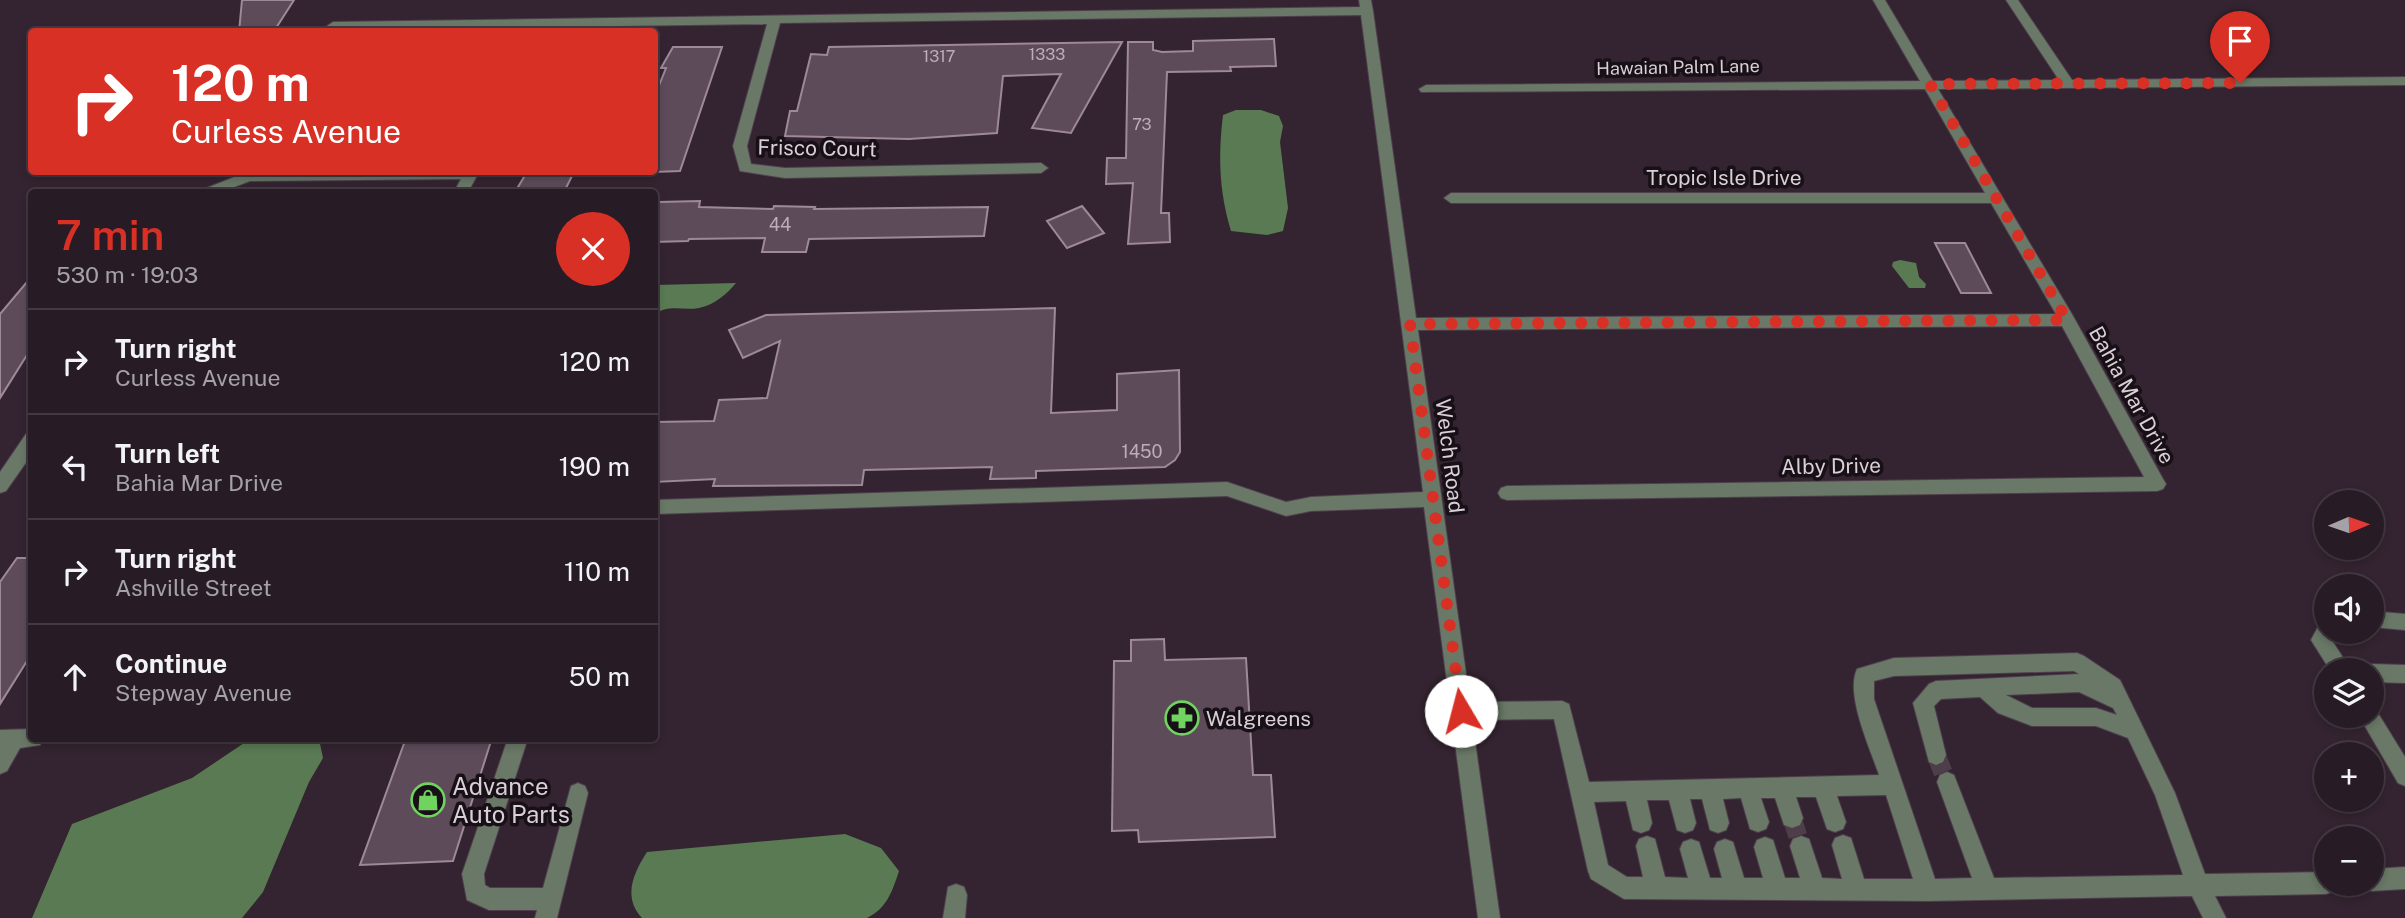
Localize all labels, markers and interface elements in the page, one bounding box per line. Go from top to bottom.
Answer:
pin [2210,11,2270,83]
icon: arrive [2221,22,2259,60]
house number: 1333 [1029,45,1065,64]
house number: 1317 [923,47,955,66]
text: 120 m [171,54,310,112]
street label: Hawaian Palm Lane [1596,55,1760,79]
icon: right [56,56,147,147]
text: Curless Avenue [171,113,401,150]
house number: 73 [1132,115,1152,134]
street label: Frisco Court [757,134,877,162]
street label: Tropic Isle Drive [1646,165,1802,190]
text: 7 min [56,210,164,259]
button: close [556,212,630,286]
house number: 44 [769,214,791,235]
text: 530 m · 19:03 [56,261,198,288]
street label: Bahia Mar Drive [2084,322,2180,468]
text: Turn right [115,333,237,364]
icon: right [56,343,94,381]
text: 120 m [559,346,630,377]
text: Curless Avenue [115,364,280,391]
street label: Welch Road [1431,397,1469,515]
text: Turn left [115,438,220,469]
house number: 1450 [1121,441,1163,462]
icon: left [56,448,94,486]
text: 190 m [559,451,630,482]
street label: Alby Drive [1781,453,1881,479]
text: Bahia Mar Drive [115,469,283,496]
north arrow [2314,490,2384,560]
map controls [2314,490,2384,896]
text: Turn right [115,543,237,574]
icon: right [56,553,94,591]
text: 110 m [564,556,630,587]
text: Ashville Street [115,574,272,601]
button: sound [2314,574,2384,644]
text: Continue [115,648,227,679]
icon: ahead [56,658,94,696]
button: layers [2314,658,2384,728]
text: 50 m [569,661,630,692]
position arrow [1424,674,1498,748]
text: Stepway Avenue [115,679,292,706]
pharmacy icon: Walgreens [1163,699,1201,737]
place label: Walgreens [1206,706,1311,731]
button: + [2314,742,2384,812]
place label: Advance Auto Parts [452,772,570,828]
shop icon: Advance Auto Parts [409,781,447,819]
button: − [2314,826,2384,896]

